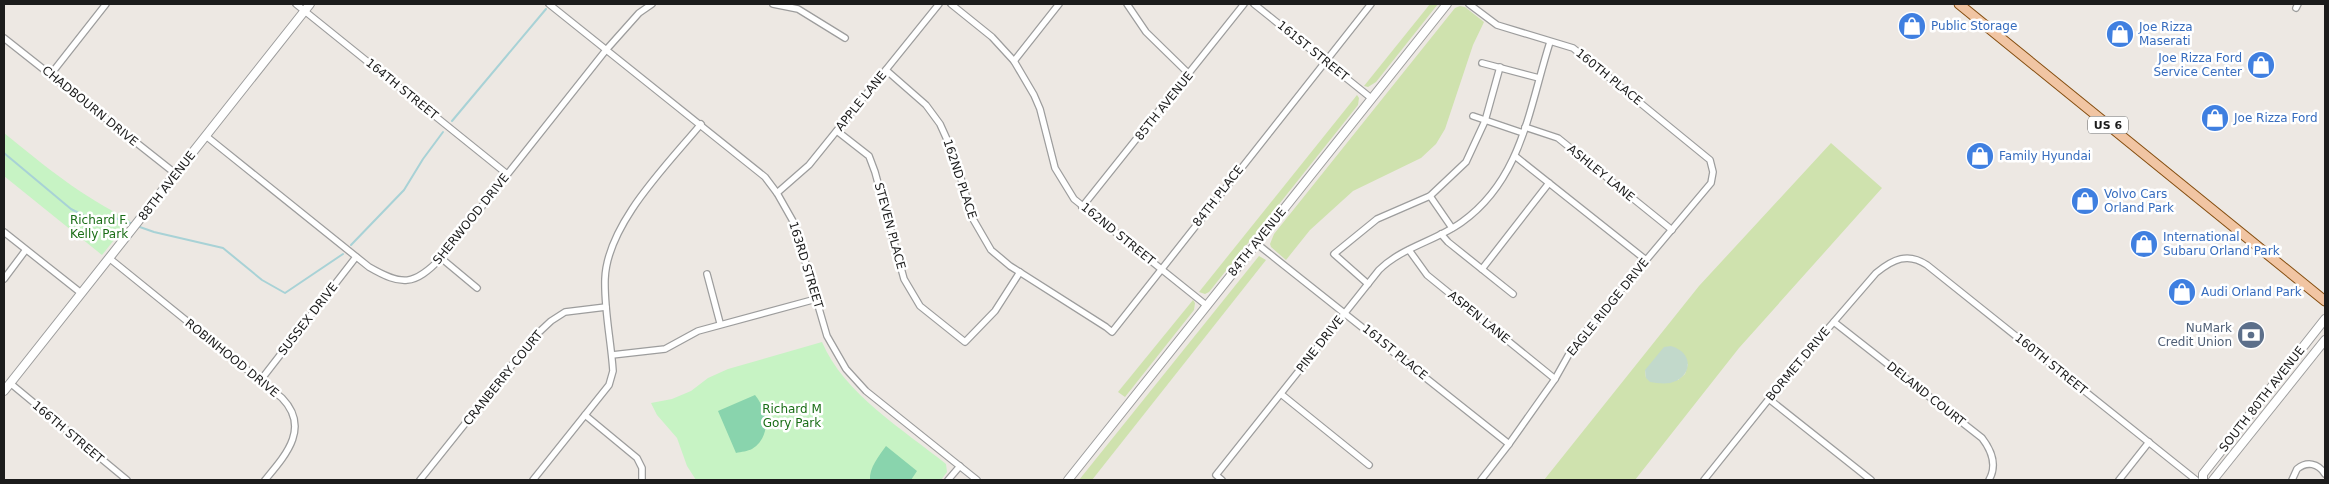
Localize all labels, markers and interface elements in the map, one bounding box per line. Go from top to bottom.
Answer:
shop icon: Public Storage [1897,11,1927,41]
street label: 161ST STREET [1275,18,1352,84]
place label: Public Storage [1931,19,2017,33]
shop icon: Joe Rizza Maserati [2105,19,2135,49]
place label: Joe Rizza Maserati [2138,20,2193,48]
street label: 160TH PLACE [1573,46,1645,108]
shop icon: Joe Rizza Ford Service Center [2246,50,2276,80]
place label: Joe Rizza Ford Service Center [2153,51,2242,79]
street label: 164TH STREET [363,56,441,123]
street label: CHADBOURN DRIVE [39,63,141,149]
street label: APPLE LANE [833,68,889,134]
street label: 85TH AVENUE [1132,69,1196,143]
shop icon: Joe Rizza Ford [2200,103,2230,133]
place label: Joe Rizza Ford [2233,111,2318,125]
road number: US 6 [2088,116,2128,134]
street label: 162ND PLACE [941,137,979,221]
shop icon: Family Hyundai [1965,141,1995,171]
street label: ASHLEY LANE [1565,142,1637,204]
street label: 88TH AVENUE [136,149,198,223]
place label: Family Hyundai [1999,149,2091,163]
street label: 84TH PLACE [1190,163,1246,229]
street label: SHERWOOD DRIVE [430,171,512,267]
street label: STEVEN PLACE [872,181,908,271]
shop icon: Volvo Cars Orland Park [2070,186,2100,216]
place label: Volvo Cars Orland Park [2104,187,2174,215]
street label: 162ND STREET [1078,200,1158,268]
street label: 84TH AVENUE [1225,205,1289,279]
park label: Richard F. Kelly Park [70,213,128,241]
street label: 163RD STREET [786,220,826,311]
shop icon: International Subaru Orland Park [2129,229,2159,259]
place label: International Subaru Orland Park [2163,230,2280,258]
street label: EAGLE RIDGE DRIVE [1564,255,1652,359]
shop icon: Audi Orland Park [2167,277,2197,307]
street label: SUSSEX DRIVE [275,280,341,358]
place label: Audi Orland Park [2201,285,2302,299]
street label: ASPEN LANE [1445,288,1513,346]
street label: PINE DRIVE [1294,313,1346,375]
street label: ROBINHOOD DRIVE [182,316,282,400]
bank icon: NuMark Credit Union [2236,320,2266,350]
street label: 161ST PLACE [1360,321,1430,383]
place label: NuMark Credit Union [2157,321,2232,349]
street label: BORMET DRIVE [1763,324,1833,404]
street label: CRANBERRY COURT [461,327,546,428]
street label: 160TH STREET [2012,331,2090,398]
street label: SOUTH 80TH AVENUE [2216,343,2308,455]
street label: DELAND COURT [1884,359,1968,429]
street label: 166TH STREET [29,398,107,466]
park label: Richard M Gory Park [762,402,822,430]

